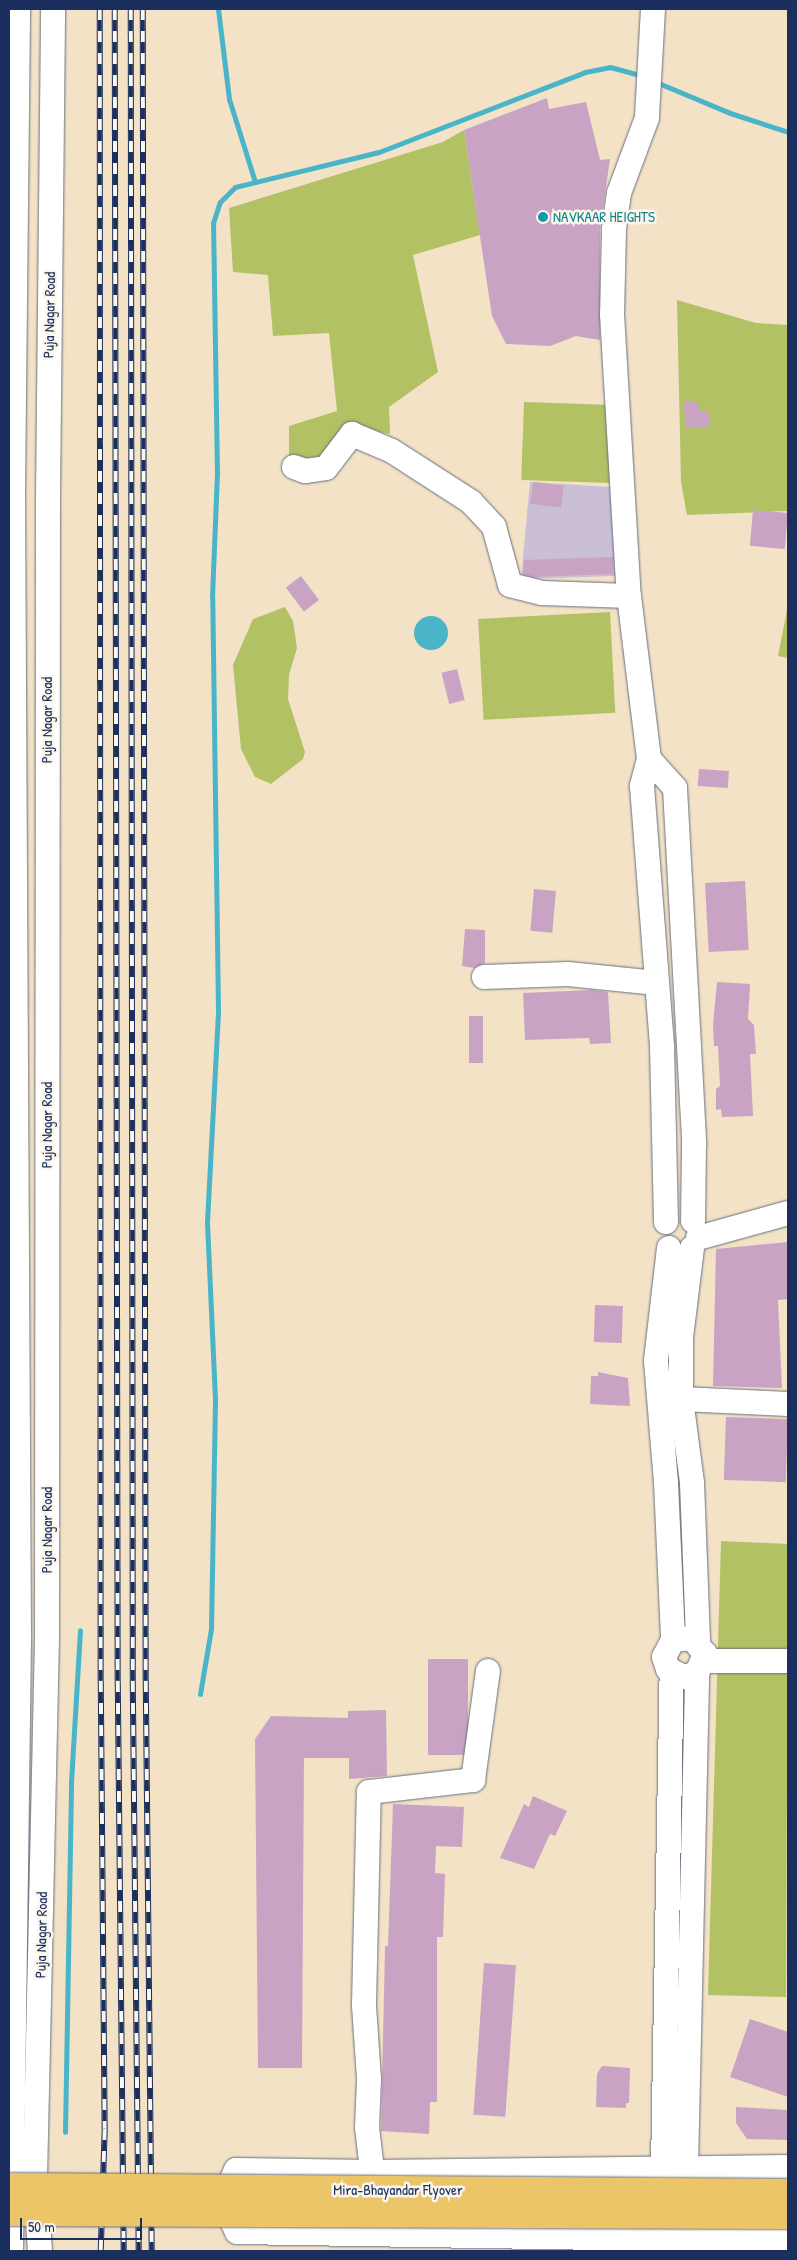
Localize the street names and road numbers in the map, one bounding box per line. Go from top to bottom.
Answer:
street label: Puja Nagar Road [39,272,59,358]
street label: Puja Nagar Road [38,677,56,763]
street label: Puja Nagar Road [38,1082,56,1168]
street label: Puja Nagar Road [38,1487,56,1573]
street label: Puja Nagar Road [31,1892,51,1978]
street label: Mira-Bhayandar Flyover [333,2181,463,2199]

